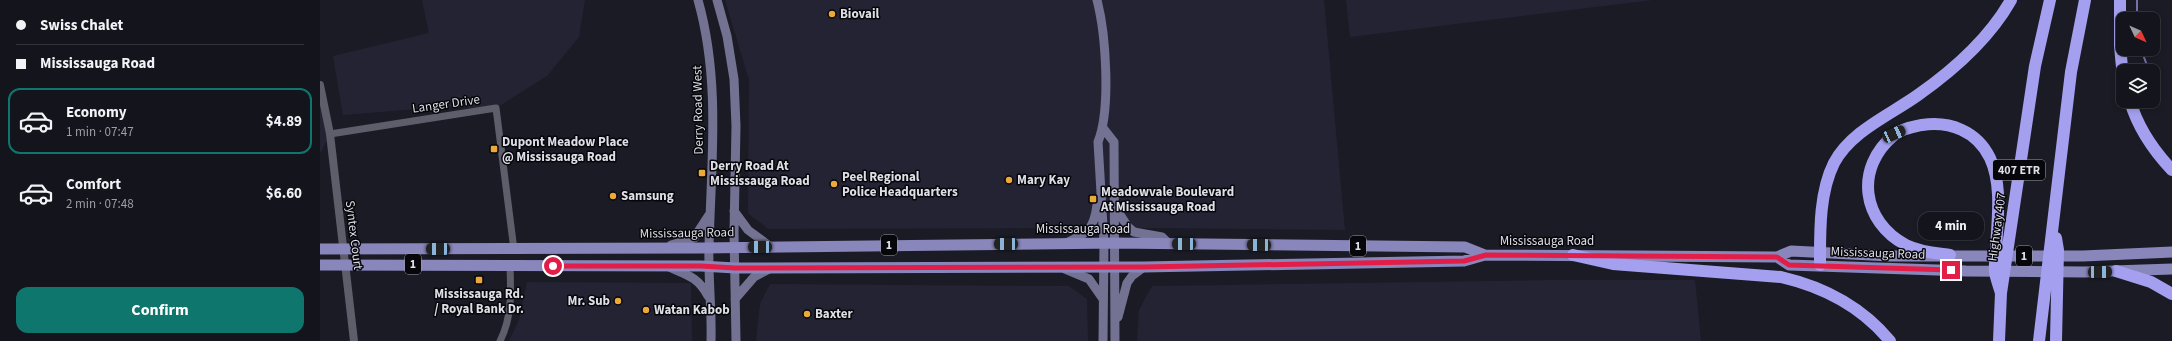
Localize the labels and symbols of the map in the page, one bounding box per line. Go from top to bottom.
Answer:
place label: Biovail [840,5,880,23]
marker: Biovail [827,9,837,19]
north arrow [2116,12,2160,56]
street label: Derry Road West [688,65,708,155]
street label: Langer Drive [411,90,481,118]
car [1881,124,1907,144]
place label: Dupont Meadow Place @ Mississauga Road [502,133,629,166]
marker: Dupont Meadow Place @ Mississauga Road [489,144,499,154]
place label: Derry Road At Mississauga Road [710,157,810,190]
road number: 407 ETR [1993,160,2045,180]
marker: Derry Road At Mississauga Road [697,168,707,178]
place label: Peel Regional Police Headquarters [842,168,958,201]
place label: Mary Kay [1017,171,1070,189]
marker: Mary Kay [1004,175,1014,185]
marker: Peel Regional Police Headquarters [829,179,839,189]
place label: Meadowvale Boulevard At Mississauga Road [1100,183,1234,216]
place label: Samsung [621,187,674,205]
marker: Samsung [608,191,618,201]
street label: Highway 407 [1983,192,2011,262]
marker: Meadowvale Boulevard At Mississauga Road [1088,194,1098,204]
street label: Syntex Court [341,199,367,271]
callout: 4 min [1918,212,1984,240]
street label: Mississauga Road [1036,220,1130,238]
street label: Mississauga Road [640,223,734,243]
street label: Mississauga Road [1500,232,1594,250]
road number: 1 [881,235,897,255]
road number: 1 [1350,236,1366,256]
car [994,238,1018,250]
car [1172,238,1196,250]
car [1247,239,1271,251]
car [748,241,772,253]
street label: Mississauga Road [1830,242,1926,264]
car [426,243,450,255]
road number: 1 [2016,246,2032,266]
road number: 1 [405,254,421,274]
route start [544,257,562,275]
route end [1942,261,1960,279]
car [2088,266,2112,278]
marker: Mississauga Rd. / Royal Bank Dr. [474,275,484,285]
place label: Mississauga Rd. / Royal Bank Dr. [434,285,524,318]
place label: Mr. Sub [568,292,610,310]
marker: Mr. Sub [613,296,623,306]
place label: Watan Kabob [654,301,730,319]
marker: Watan Kabob [641,305,651,315]
place label: Baxter [815,305,854,323]
marker: Baxter [802,309,812,319]

